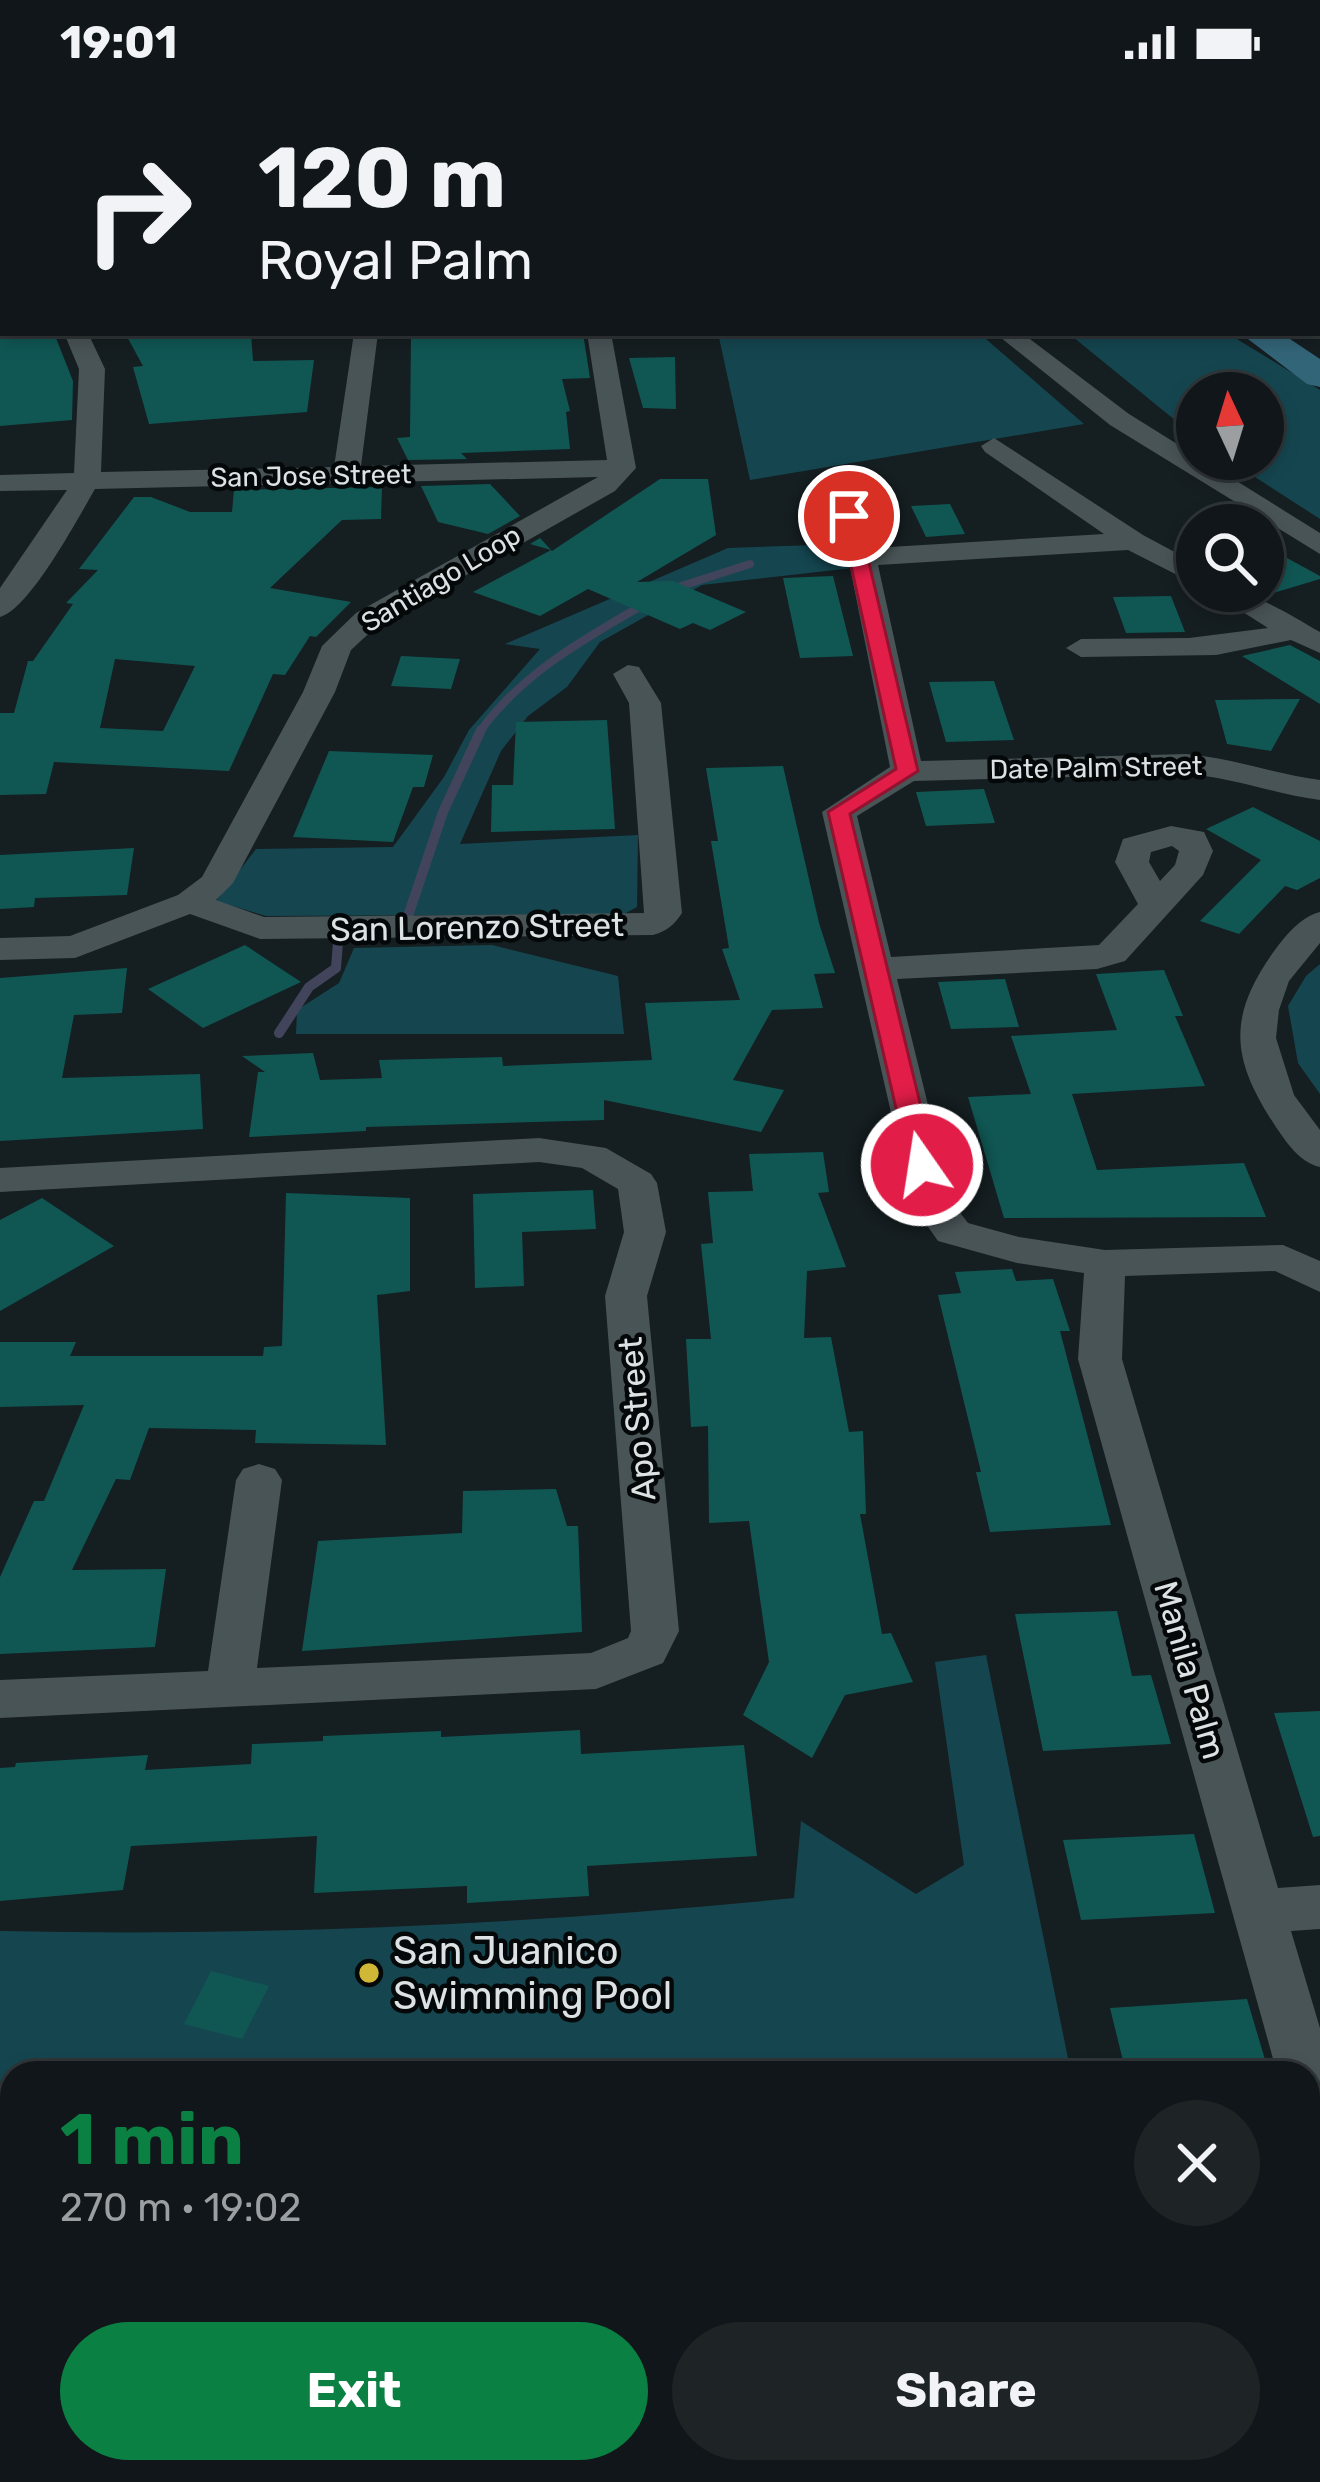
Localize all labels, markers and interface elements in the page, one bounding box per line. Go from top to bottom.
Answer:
text: 19:01 [60,16,177,69]
text: 120 m [258,128,506,228]
icon: right [60,132,216,288]
text: Royal Palm [258,229,533,293]
north arrow [1176,372,1284,480]
map controls [1176,372,1284,612]
street label: San Jose Street [210,458,412,494]
pin [798,465,900,567]
icon: arrive [816,483,882,549]
button: search [1176,504,1284,612]
street label: Santiago Loop [356,519,526,639]
street label: Date Palm Street [989,750,1203,786]
street label: San Lorenzo Street [330,905,624,949]
position arrow [859,1102,985,1228]
street label: Apo Street [610,1335,664,1502]
street label: Manila Palm [1146,1577,1234,1763]
place label: San Juanico Swimming Pool [393,1928,672,2019]
marker: San Juanico Swimming Pool [356,1960,382,1986]
text: 1 min [60,2097,244,2182]
button: close [1134,2100,1260,2226]
text: 270 m · 19:02 [60,2185,301,2231]
button: Exit [60,2322,648,2460]
button: Share [672,2322,1260,2460]

